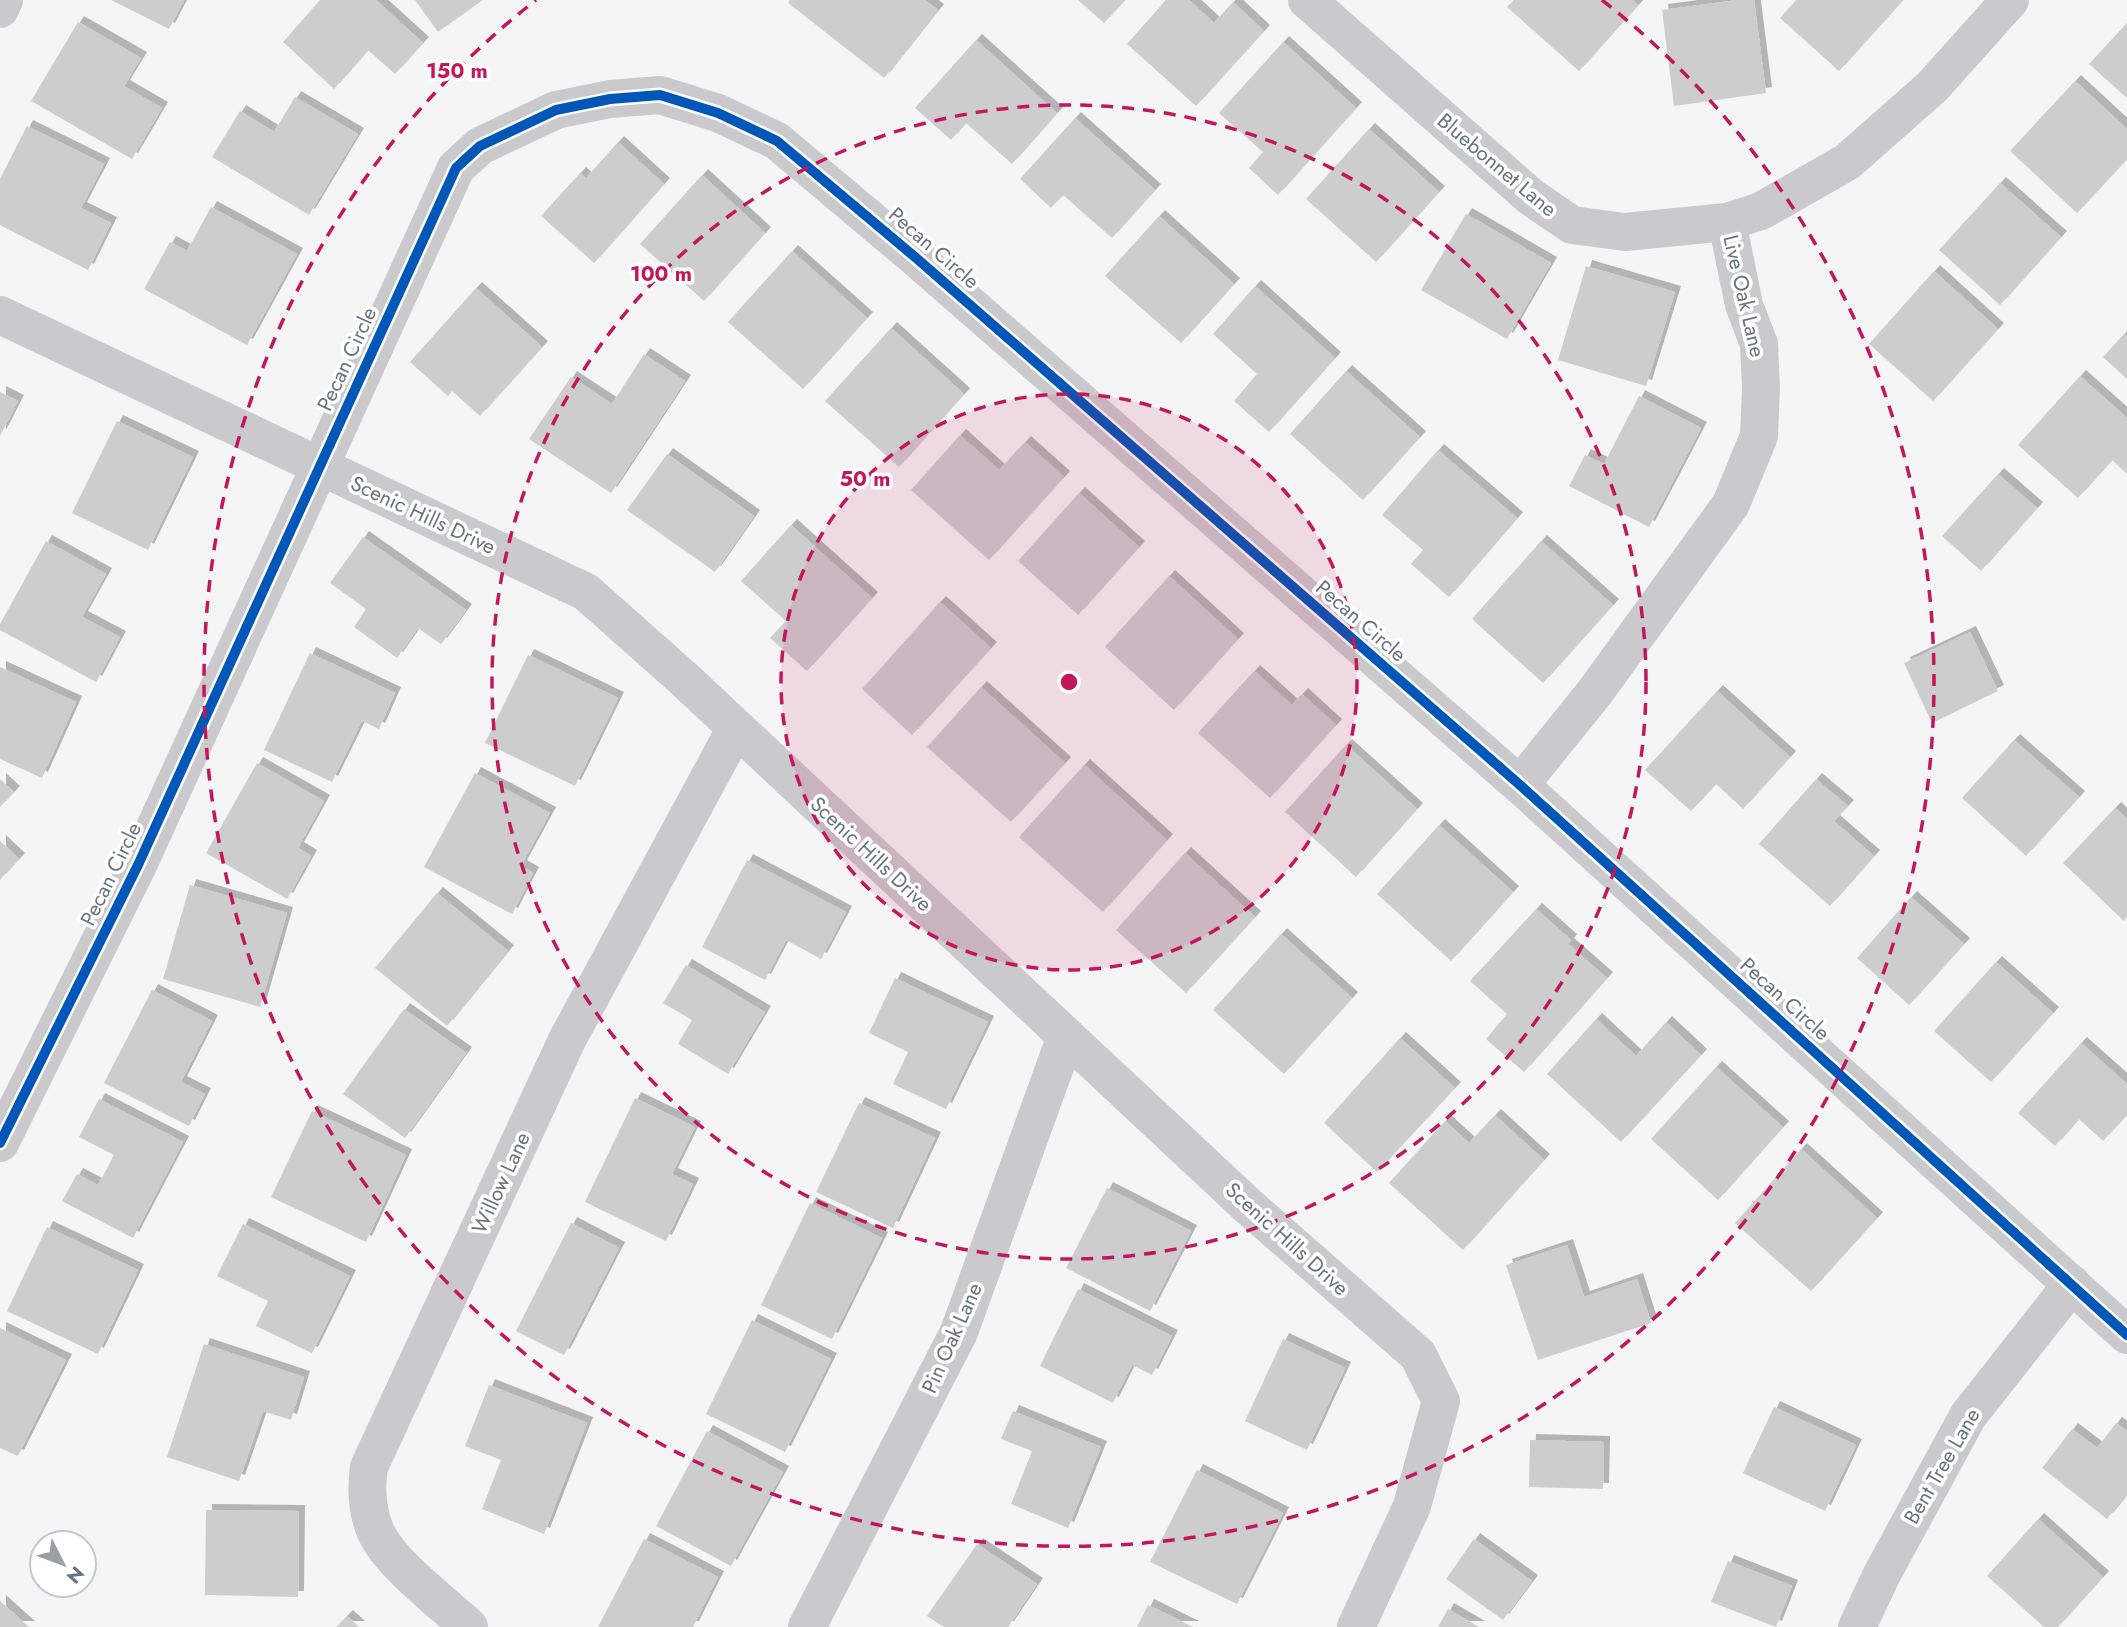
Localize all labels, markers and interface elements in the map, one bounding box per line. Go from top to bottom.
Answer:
text: 150 m [426,56,488,86]
street label: Bluebonnet Lane [1431,106,1563,224]
street label: Pecan Circle [882,200,986,296]
street label: Live Oak Lane [1715,232,1773,360]
text: 100 m [630,259,692,289]
street label: Pecan Circle [310,302,384,416]
text: 50 m [840,464,890,494]
street label: Scenic Hills Drive [346,468,501,562]
street label: Pecan Circle [1309,573,1413,669]
centre of rings [1057,670,1081,694]
street label: Scenic Hills Drive [803,790,939,919]
street label: Pecan Circle [73,817,149,931]
street label: Pecan Circle [1734,951,1837,1048]
street label: Willow Lane [464,1127,538,1239]
street label: Scenic Hills Drive [1219,1175,1355,1303]
street label: Pin Oak Lane [914,1278,990,1398]
street label: Bent Tree Lane [1897,1402,1987,1529]
north arrow [28,1529,98,1599]
text: N [60,1560,90,1590]

